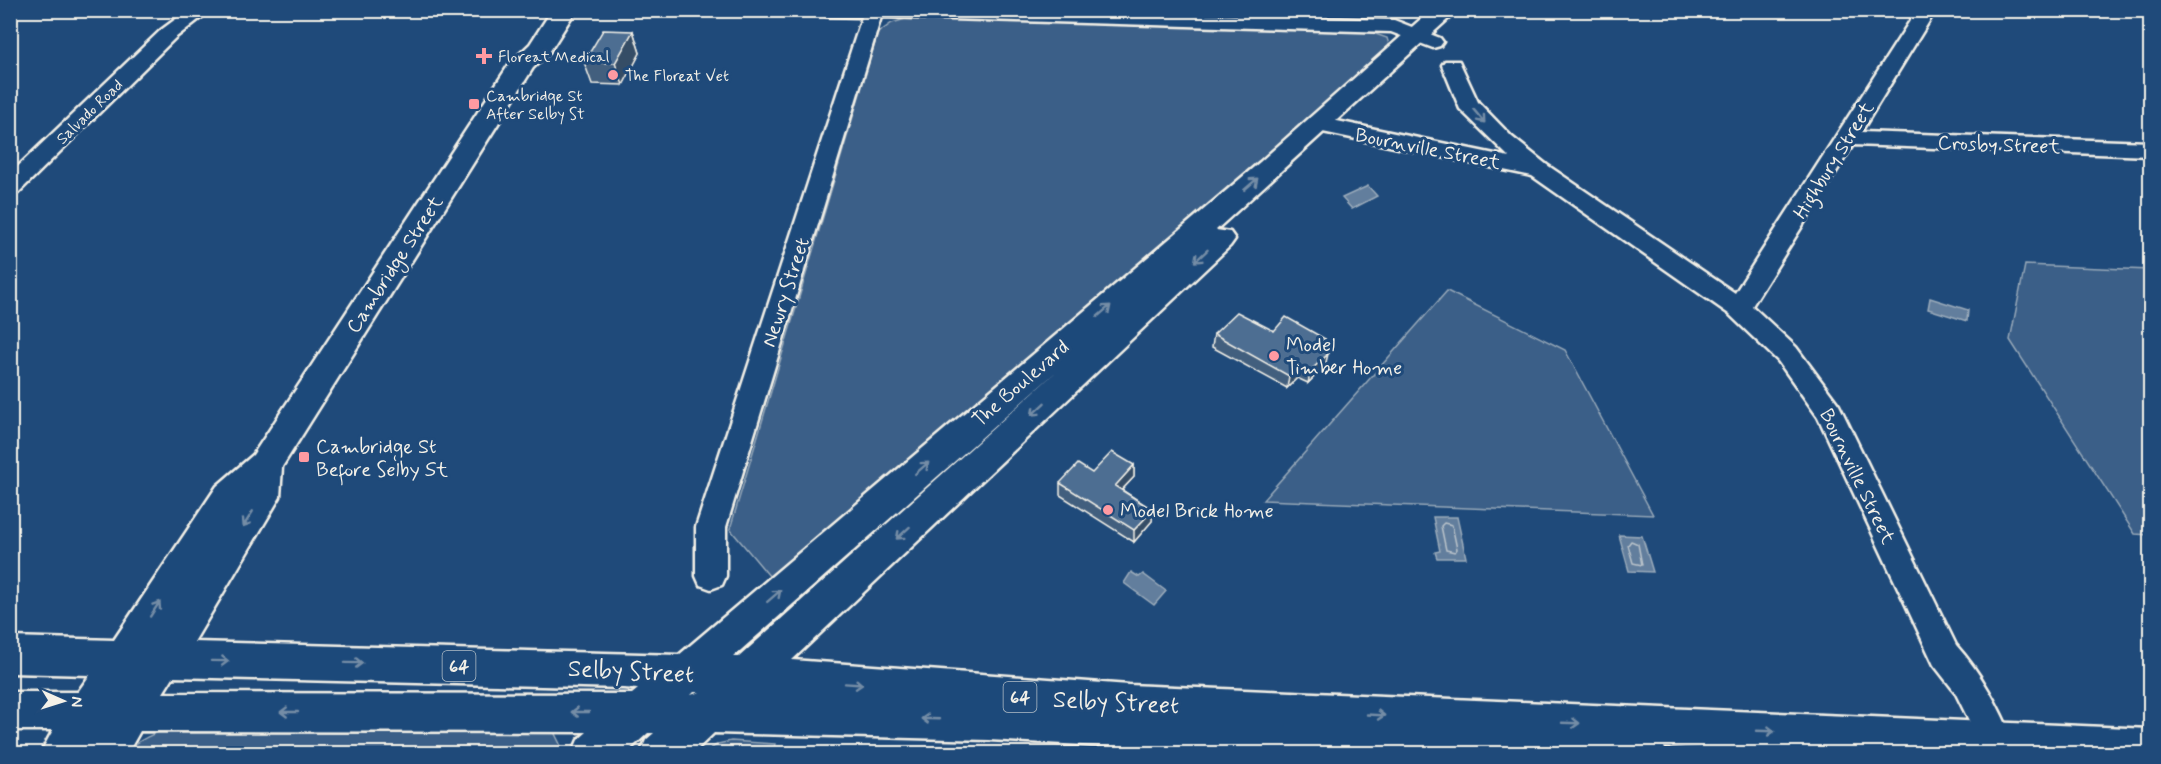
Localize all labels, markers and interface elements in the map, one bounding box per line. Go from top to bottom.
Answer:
marker: Floreat Medical [475,47,493,65]
place label: Floreat Medical [498,47,609,68]
place label: The Floreat Vet [625,66,729,87]
marker: The Floreat Vet [606,68,620,82]
street label: Salvado Road [52,75,128,149]
place label: Cambridge St After Selby St [486,86,585,125]
marker: Cambridge St After Selby St [467,97,481,111]
street label: Highbury Street [1787,97,1883,226]
one-way arrow [1472,108,1485,124]
street label: Bournville Street [1353,122,1503,177]
street label: Crosby Street [1937,130,2061,161]
one-way arrow [1243,177,1259,190]
street label: Cambridge Street [341,190,451,340]
street label: Newry Street [756,234,817,351]
one-way arrow [1194,249,1209,263]
one-way arrow [1096,304,1111,318]
place label: Model Timber Home [1286,332,1402,382]
street label: The Boulevard [967,334,1075,434]
marker: Model Timber Home [1267,349,1281,363]
one-way arrow [1031,402,1046,416]
street label: Bournville Street [1812,404,1901,549]
place label: Cambridge St Before Selby St [316,434,448,486]
marker: Cambridge St Before Selby St [297,450,311,464]
one-way arrow [914,461,929,475]
place label: Model Brick Home [1120,498,1274,525]
marker: Model Brick Home [1101,503,1115,517]
one-way arrow [242,510,254,527]
one-way arrow [896,526,911,540]
one-way arrow [766,589,782,603]
one-way arrow [149,601,161,618]
road number: 64 [442,651,476,681]
street label: Selby Street [567,654,695,691]
one-way arrow [209,655,229,666]
one-way arrow [343,657,363,669]
north arrow [33,671,93,731]
one-way arrow [844,678,864,689]
road number: 64 [1004,682,1036,712]
street label: Selby Street [1052,685,1180,722]
text: N [66,696,87,708]
one-way arrow [280,706,300,718]
one-way arrow [571,706,591,717]
one-way arrow [1365,709,1385,720]
one-way arrow [921,713,941,725]
one-way arrow [1560,718,1580,729]
one-way arrow [1755,726,1775,737]

